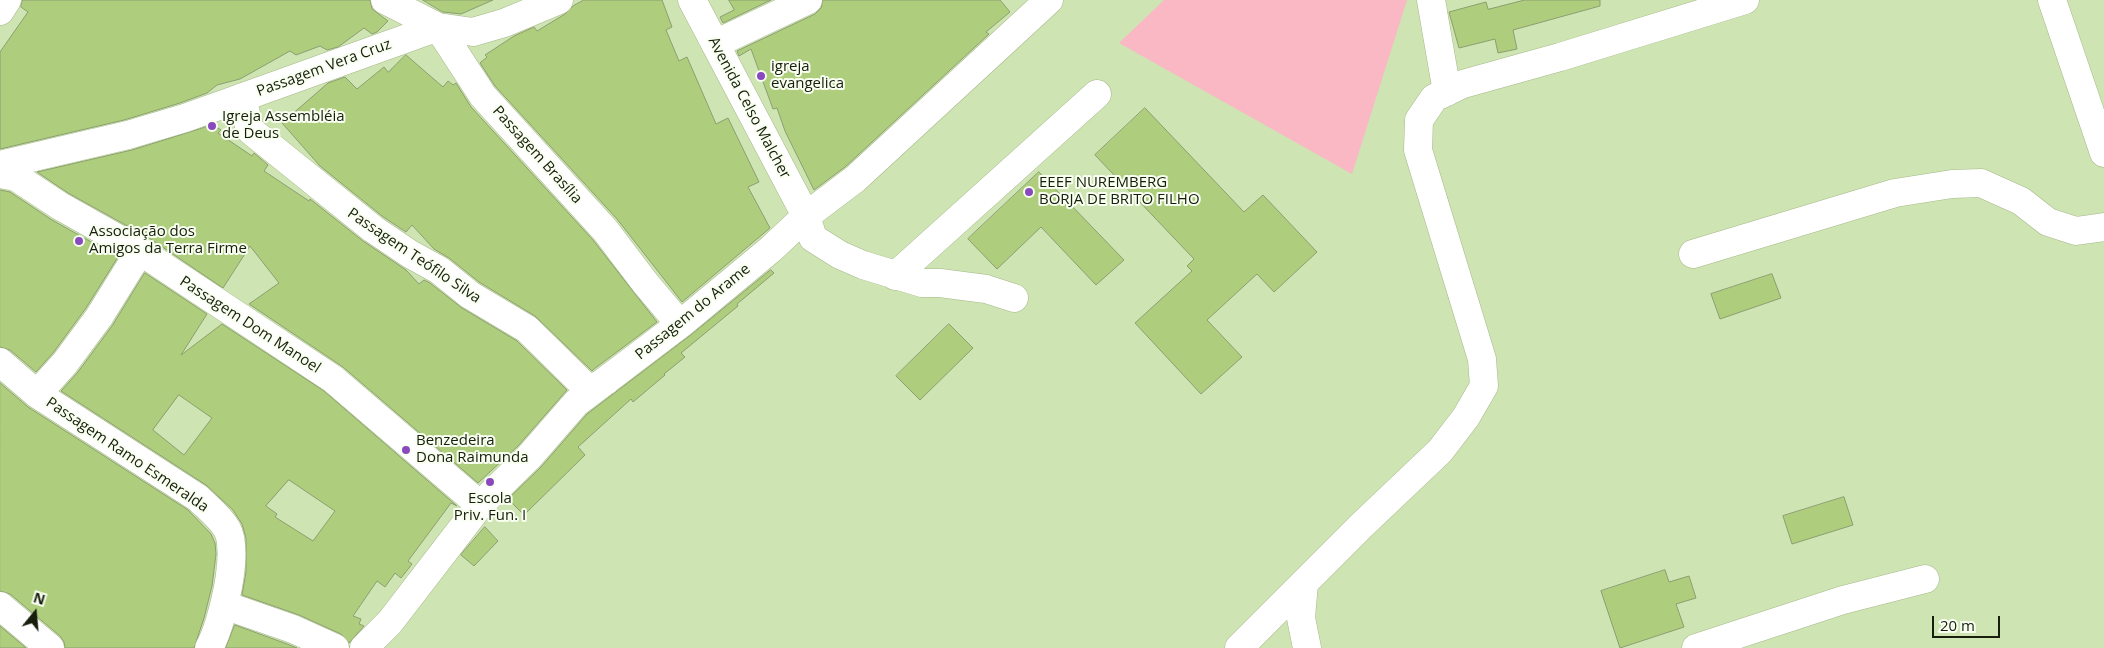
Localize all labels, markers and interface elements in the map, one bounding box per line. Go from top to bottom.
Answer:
street label: Avenida Celso Malcher [704,34,794,182]
street label: Passagem Vera Cruz [254,35,394,101]
place label: igreja evangelica [771,58,844,93]
marker: igreja evangelica [755,70,767,82]
street label: Passagem Brasília [488,102,586,208]
place label: Igreja Assembléia de Deus [222,108,345,143]
marker: Igreja Assembléia de Deus [206,120,218,132]
place label: EEEF NUREMBERG BORJA DE BRITO FILHO [1039,174,1200,209]
marker: EEEF NUREMBERG BORJA DE BRITO FILHO [1023,186,1035,198]
street label: Passagem Teófilo Silva [344,205,484,307]
place label: Associação dos Amigos da Terra Firme [89,223,247,258]
marker: Associação dos Amigos da Terra Firme [73,235,85,247]
street label: Passagem do Arame [632,260,754,364]
street label: Passagem Dom Manoel [176,273,324,377]
street label: Passagem Ramo Esmeralda [42,394,212,516]
place label: Benzedeira Dona Raimunda [416,432,529,467]
marker: Benzedeira Dona Raimunda [400,444,412,456]
marker: Escola Priv. Fun. I [484,476,496,488]
place label: Escola Priv. Fun. I [454,490,526,525]
text: N [31,587,48,609]
north arrow [10,588,60,638]
scale bar [1934,606,2002,638]
text: 20 m [1940,615,1975,635]

